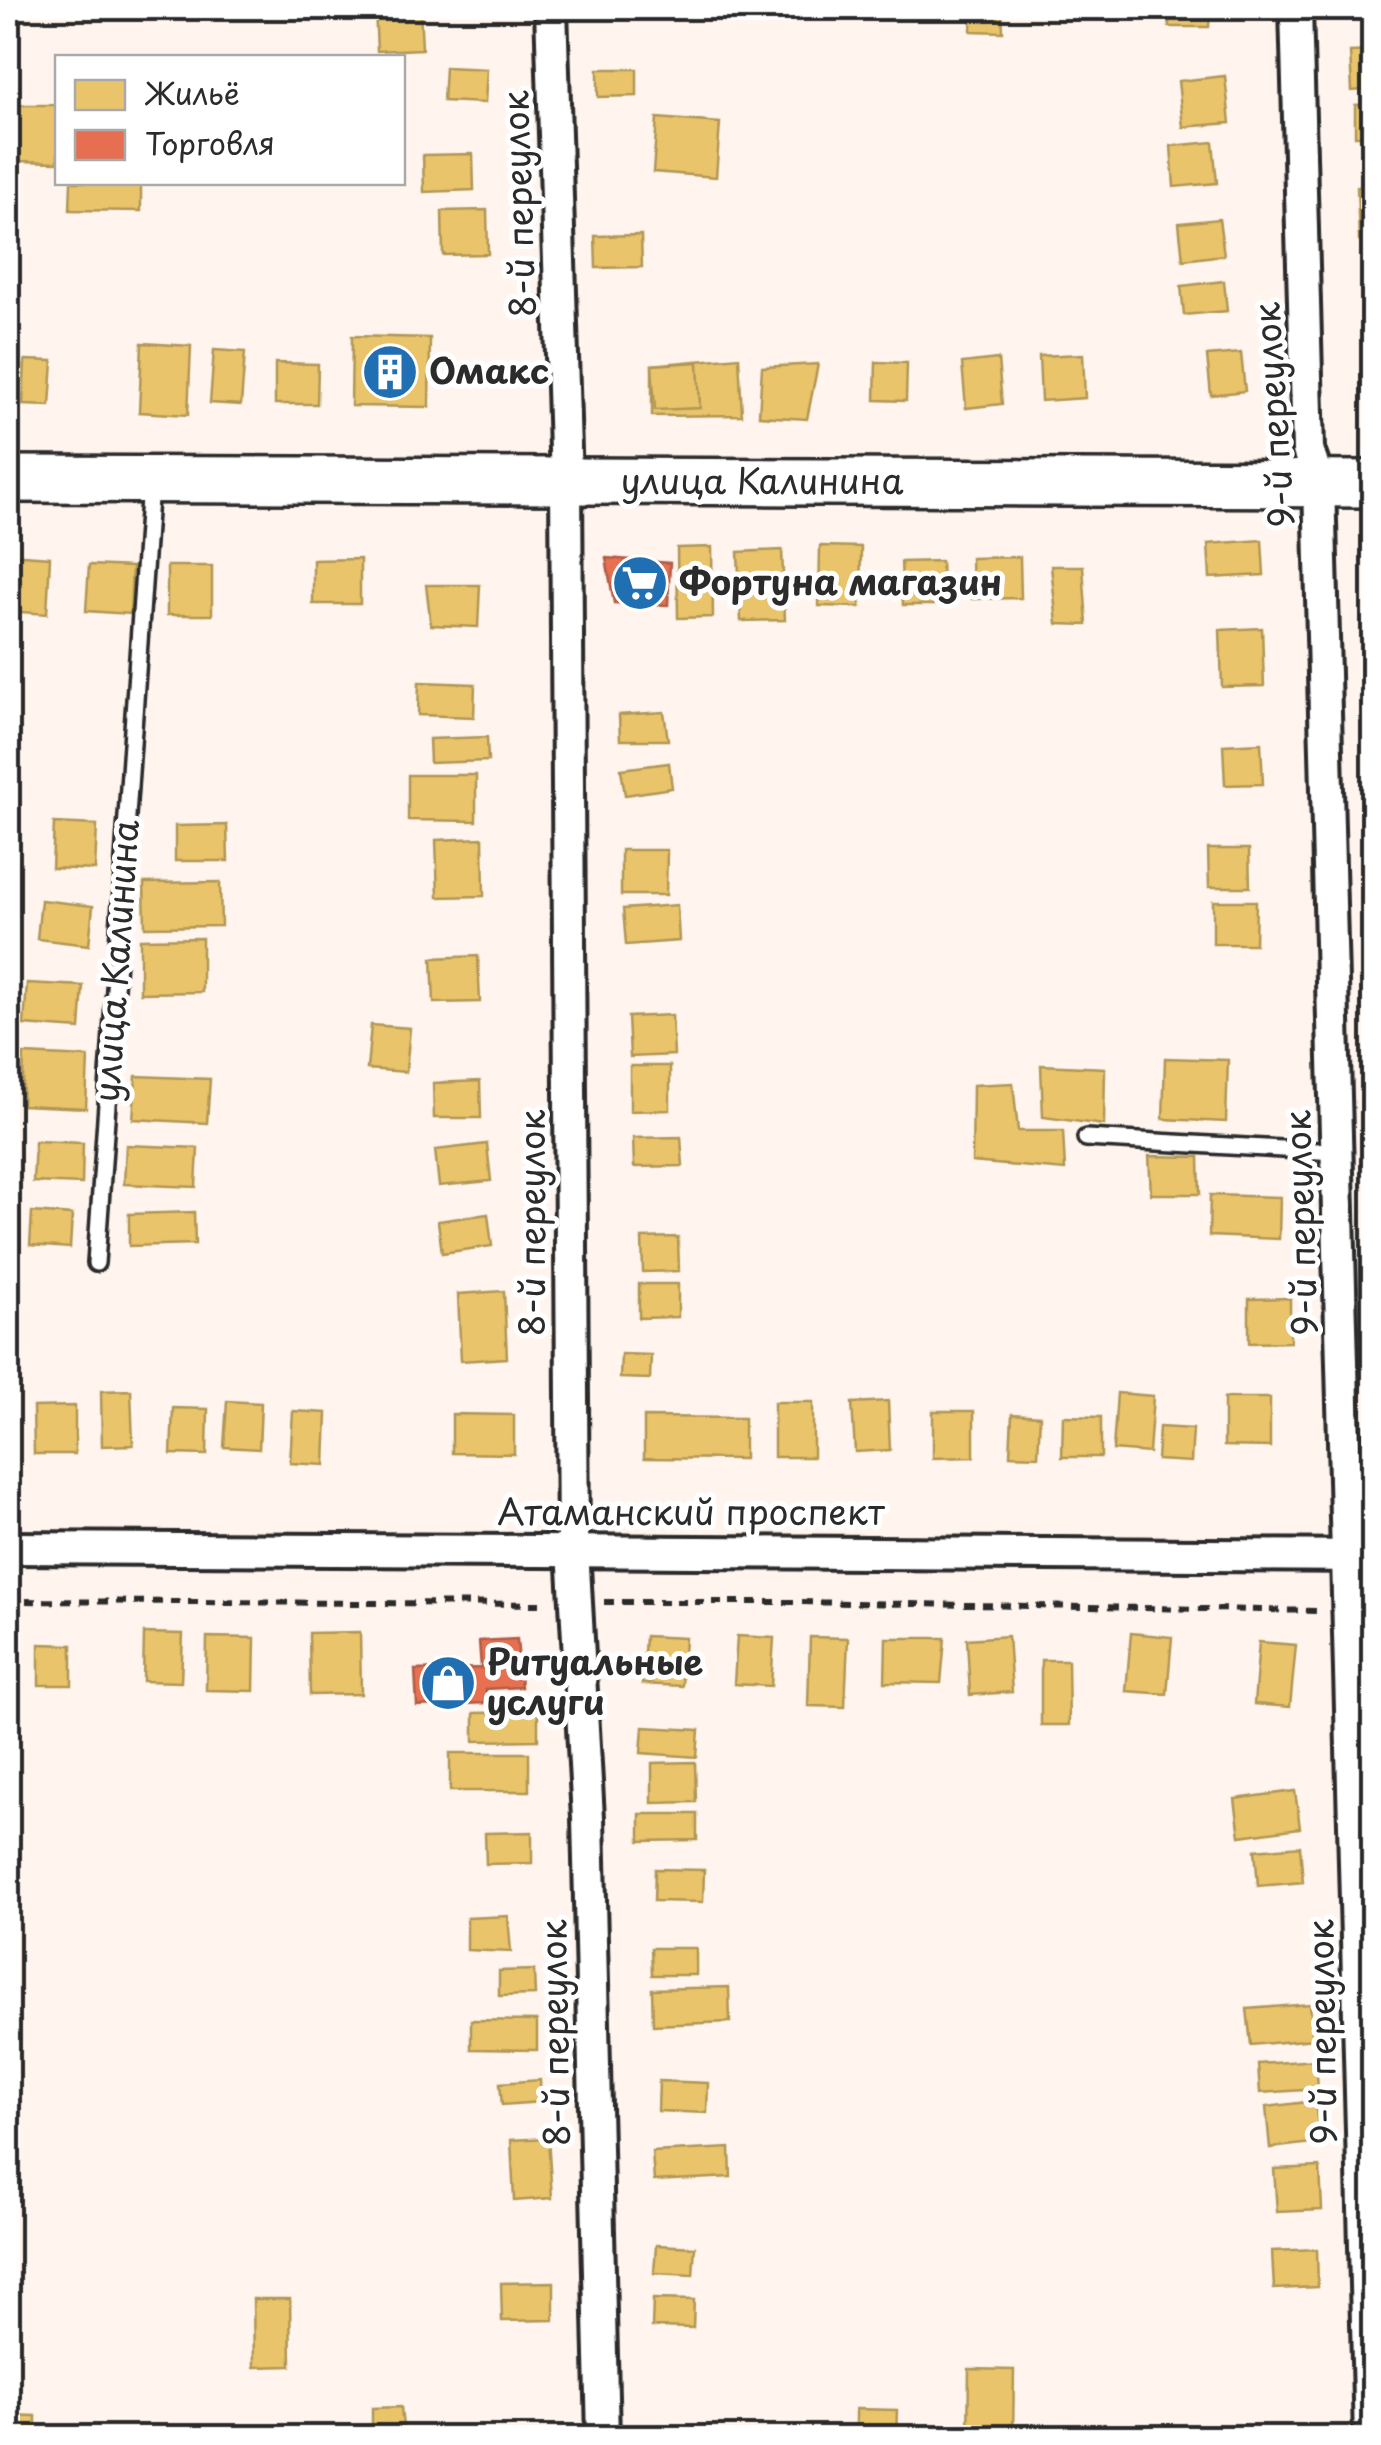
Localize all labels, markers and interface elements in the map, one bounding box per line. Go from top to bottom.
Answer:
legend [55,55,405,185]
text: Жильё [144,70,240,115]
street label: 8-й переулок [487,90,548,318]
text: Торговля [145,120,275,165]
street label: 9-й переулок [1238,301,1307,529]
building icon: Омакс [360,342,420,402]
place label: Омакс [429,343,549,396]
street label: улица Калинина [621,453,903,506]
supermarket icon: Фортуна магазин [610,553,670,613]
place label: Фортуна магазин [679,554,1002,607]
street label: улица Калинина [78,818,151,1104]
street label: 8-й переулок [504,1109,557,1336]
street label: 9-й переулок [1269,1109,1330,1337]
street label: Атаманский проспект [497,1484,886,1537]
place label: Ритуальные услуги [487,1634,704,1727]
shop icon: Ритуальные услуги [418,1653,478,1713]
street label: 8-й переулок [525,1919,582,2147]
street label: 9-й переулок [1292,1919,1349,2145]

